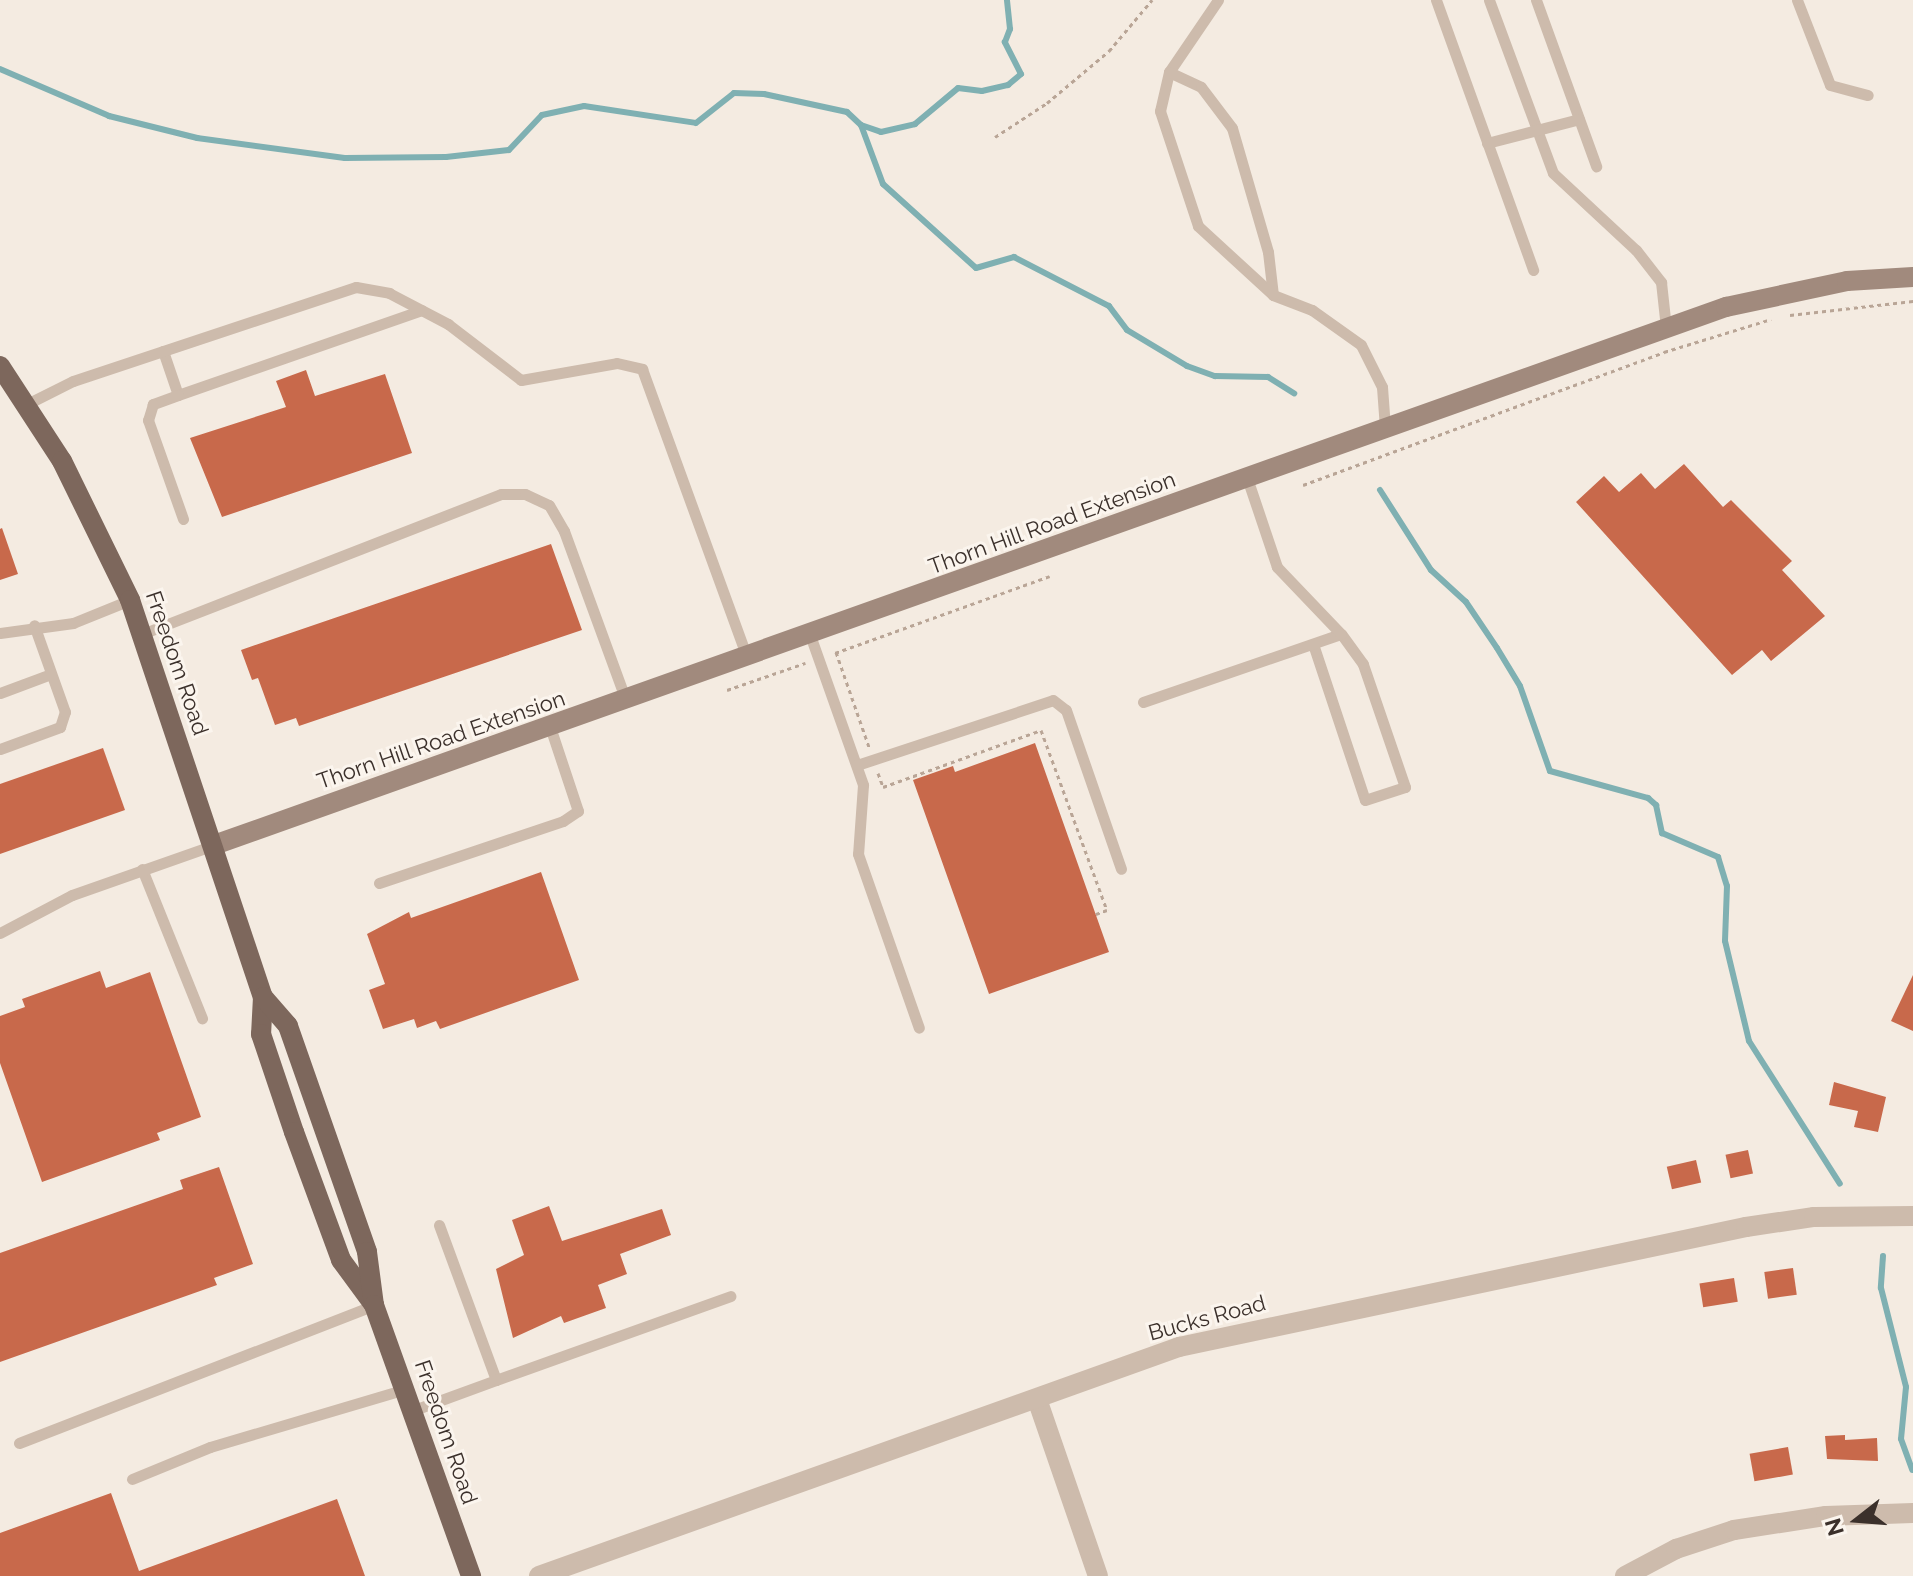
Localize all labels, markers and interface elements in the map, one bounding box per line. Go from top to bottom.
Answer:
street label: Thorn Hill Road Extension [925,466,1179,580]
street label: Freedom Road [140,587,214,739]
street label: Thorn Hill Road Extension [313,685,569,795]
street label: Bucks Road [1145,1290,1269,1346]
street label: Freedom Road [409,1356,483,1508]
north arrow [1817,1480,1897,1560]
text: N [1819,1515,1849,1539]

